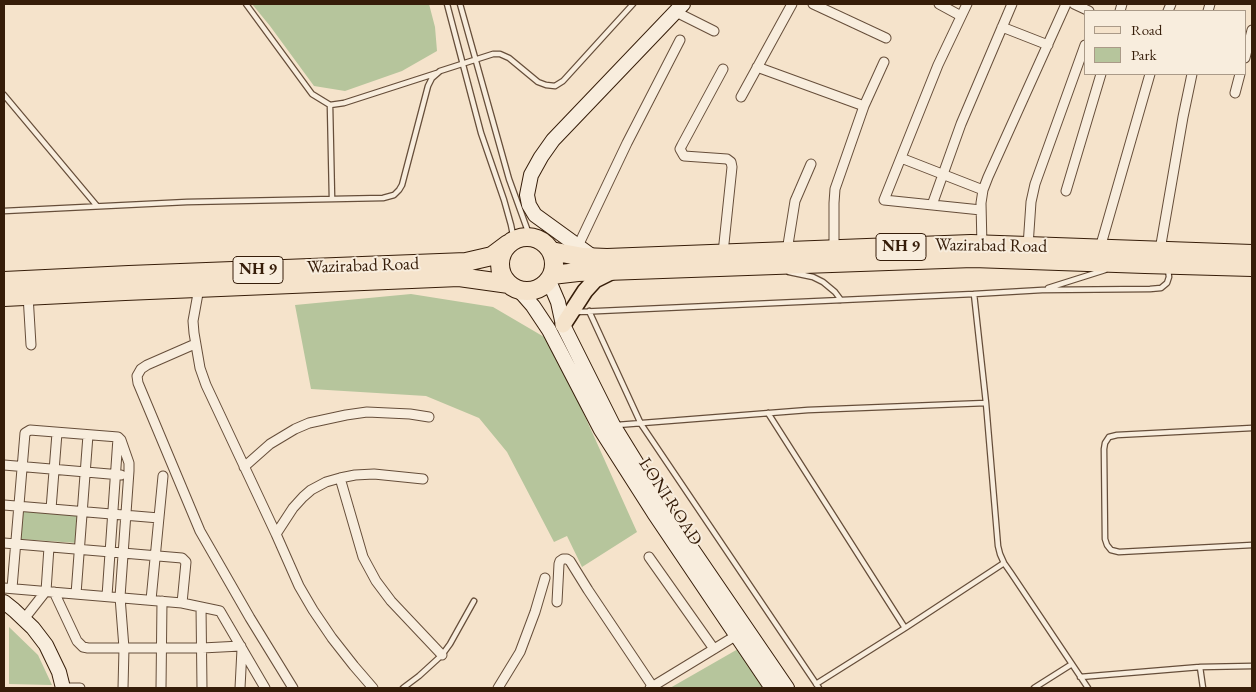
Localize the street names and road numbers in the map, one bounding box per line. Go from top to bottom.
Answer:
road number: NH 9 [876,233,926,260]
street label: Wazirabad Road [935,234,1047,258]
street label: Wazirabad Road [306,253,420,279]
road number: NH 9 [233,256,283,284]
street label: LONI ROAD [634,454,706,550]

